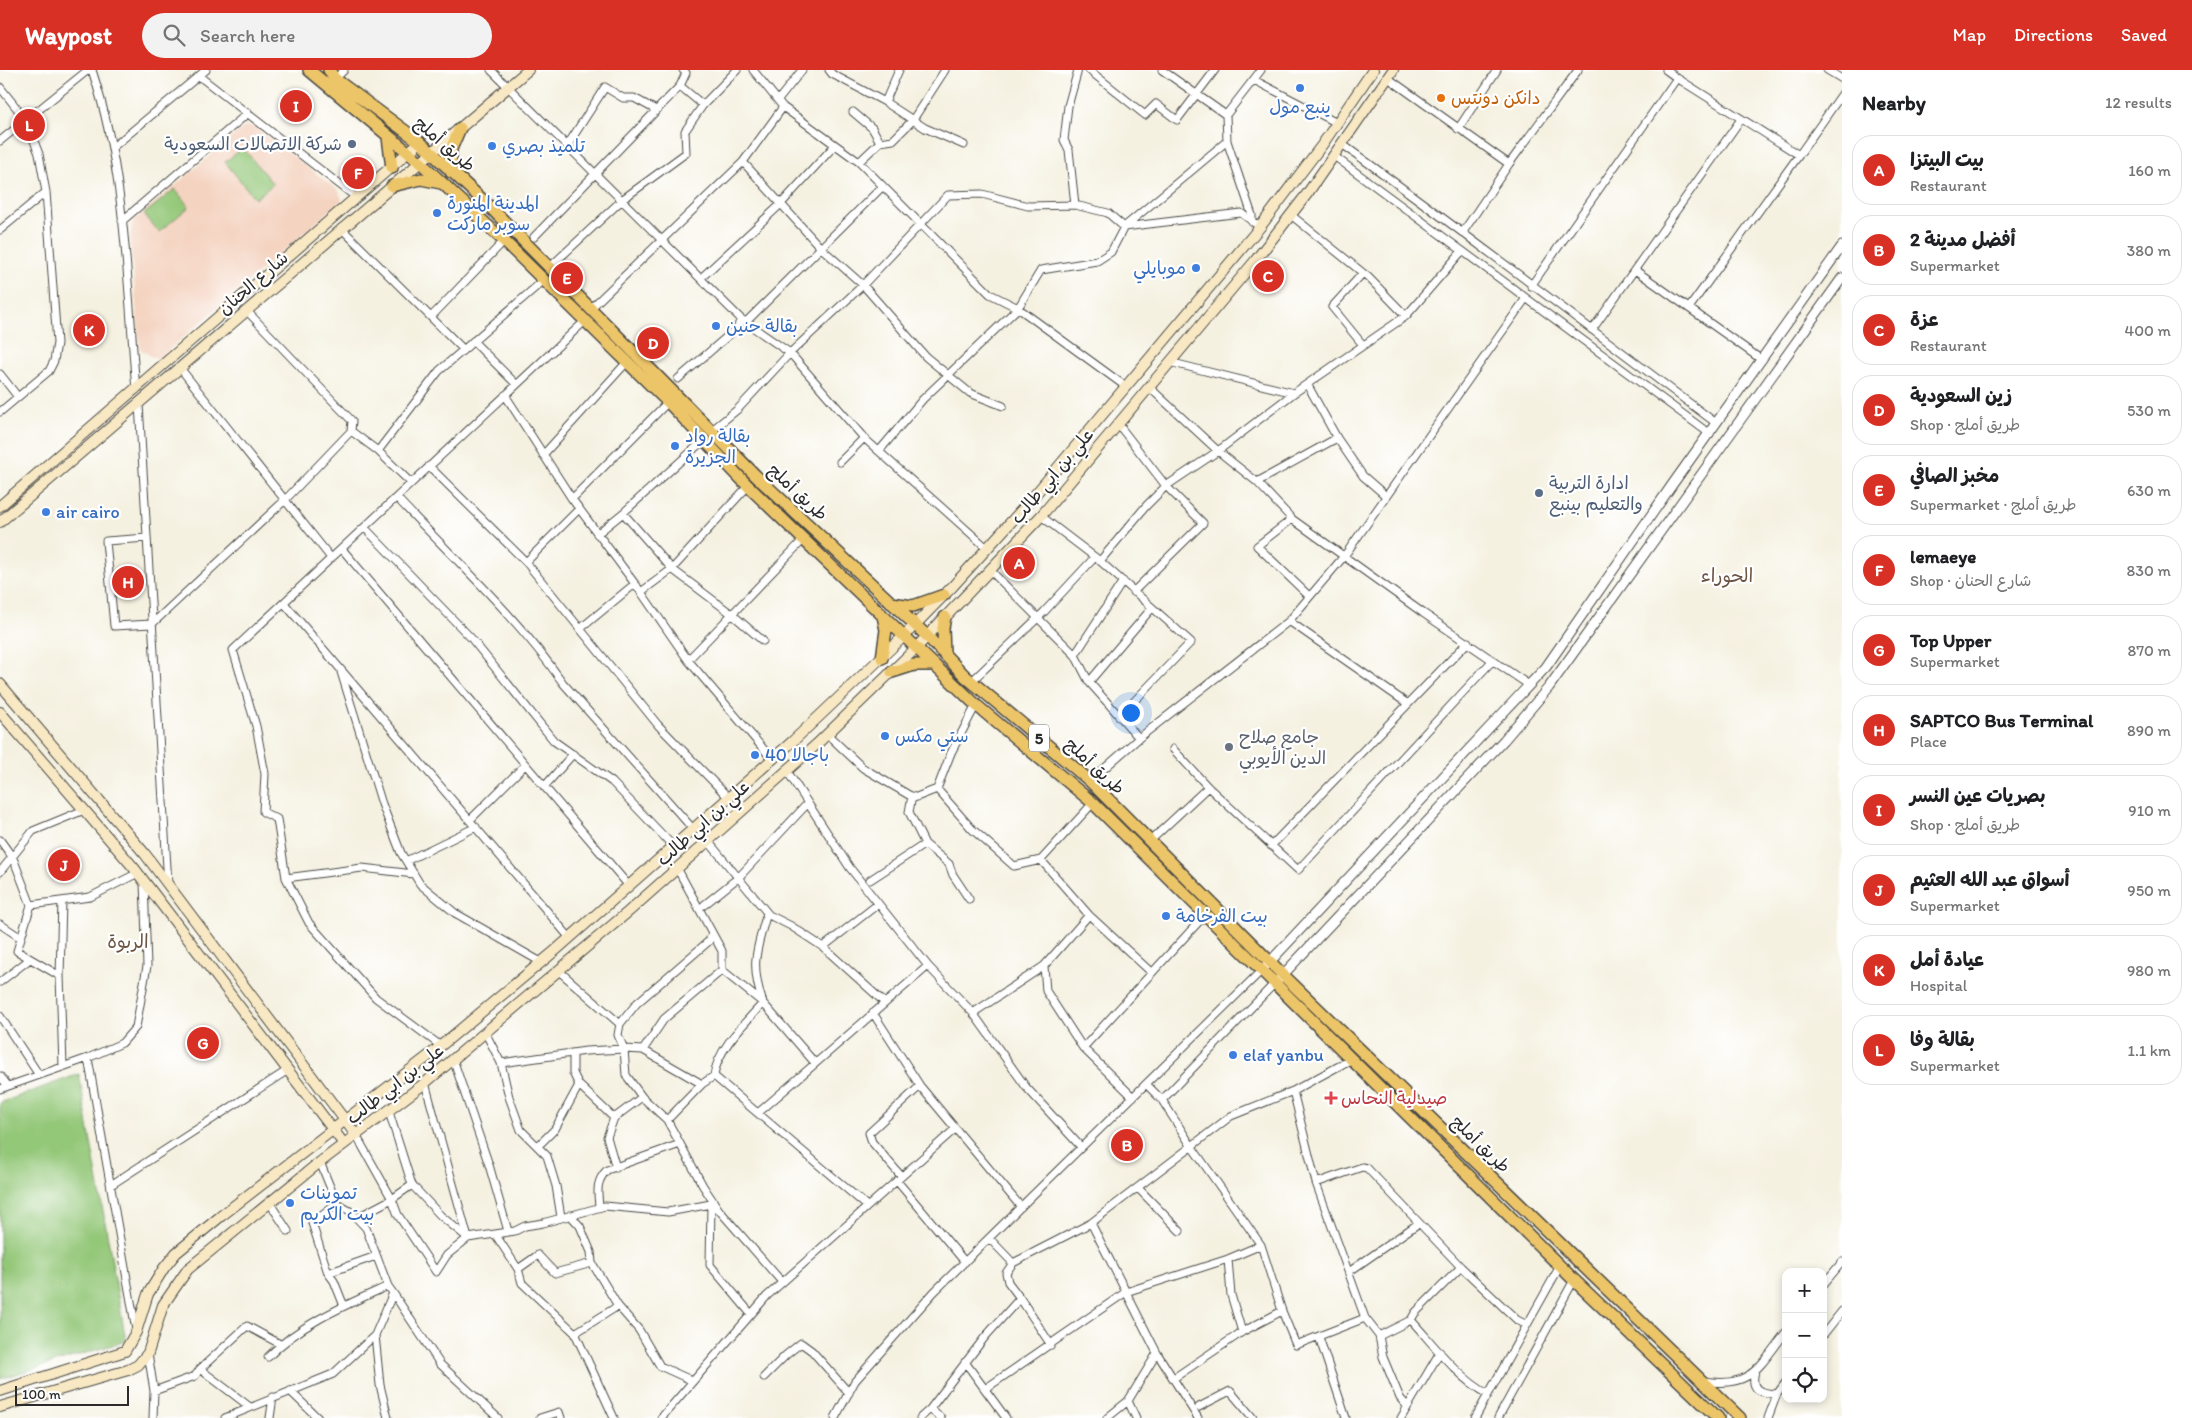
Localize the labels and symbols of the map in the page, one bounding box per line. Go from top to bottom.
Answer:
marker: ينبع مول [1294,82,1306,94]
pin: I [280,87,312,125]
place label: دانكن دونتس [1451,87,1540,109]
marker: دانكن دونتس [1435,92,1447,104]
place label: ينبع مول [1269,96,1331,120]
pin: L [13,106,45,144]
street label: طريق أملج [409,112,480,177]
place label: شركة الاتصالات السعودية [164,133,342,156]
place label: تلميذ بصري [502,135,586,159]
marker: شركة الاتصالات السعودية [346,138,358,150]
marker: تلميذ بصري [486,140,498,152]
pin: F [342,154,374,192]
place label: المدينة المنورة سوبر ماركت [447,192,539,235]
marker: المدينة المنورة سوبر ماركت [431,207,443,219]
street label: شارع الحنان [213,246,293,320]
place label: موبايلي [1133,257,1186,284]
pin: C [1252,257,1284,295]
pin: E [551,259,583,297]
marker: موبايلي [1190,262,1202,274]
pin: K [73,311,105,349]
place label: بقالة حنين [726,315,798,337]
marker: بقالة حنين [710,320,722,332]
pin: D [637,324,669,362]
street label: علي بن ابي طالب [1006,424,1102,531]
place label: بقالة رواد الجزيرة [685,425,750,468]
marker: بقالة رواد الجزيرة [669,440,681,452]
street label: طريق أملج [763,459,832,526]
place label: ادارة التربية والتعليم بينبع [1549,472,1643,518]
marker: ادارة التربية والتعليم بينبع [1533,487,1545,499]
place label: air cairo [56,501,120,523]
marker: air cairo [40,506,52,518]
pin: A [1003,544,1035,582]
pin: H [112,563,144,601]
district label: الحوراء [1701,564,1753,588]
your location [1118,700,1144,726]
road number: 5 [1029,724,1049,751]
place label: ستي مكس [895,725,969,752]
place label: جامع صلاح الدين الأيوبي [1239,726,1326,774]
marker: ستي مكس [879,730,891,742]
street label: طريق أملج [1060,733,1129,800]
marker: جامع صلاح الدين الأيوبي [1223,741,1235,753]
place label: باجالا 40 [765,744,829,766]
marker: باجالا 40 [749,749,761,761]
street label: علي بن ابي طالب [652,775,757,874]
pin: J [48,846,80,884]
place label: بيت الفرخامة [1176,905,1268,927]
marker: بيت الفرخامة [1160,910,1172,922]
district label: الربوة [107,930,149,953]
pin: G [187,1024,219,1062]
street label: علي بن ابي طالب [342,1039,451,1133]
place label: elaf yanbu [1243,1044,1324,1066]
marker: elaf yanbu [1227,1049,1239,1061]
place label: صيدلية النحاس [1341,1087,1447,1109]
marker: صيدلية النحاس [1325,1092,1337,1104]
street label: طريق أملج [1446,1111,1515,1178]
pin: B [1111,1126,1143,1164]
place label: تموينات بيت الكريم [300,1182,374,1228]
marker: تموينات بيت الكريم [284,1197,296,1209]
scale bar [15,1383,129,1406]

